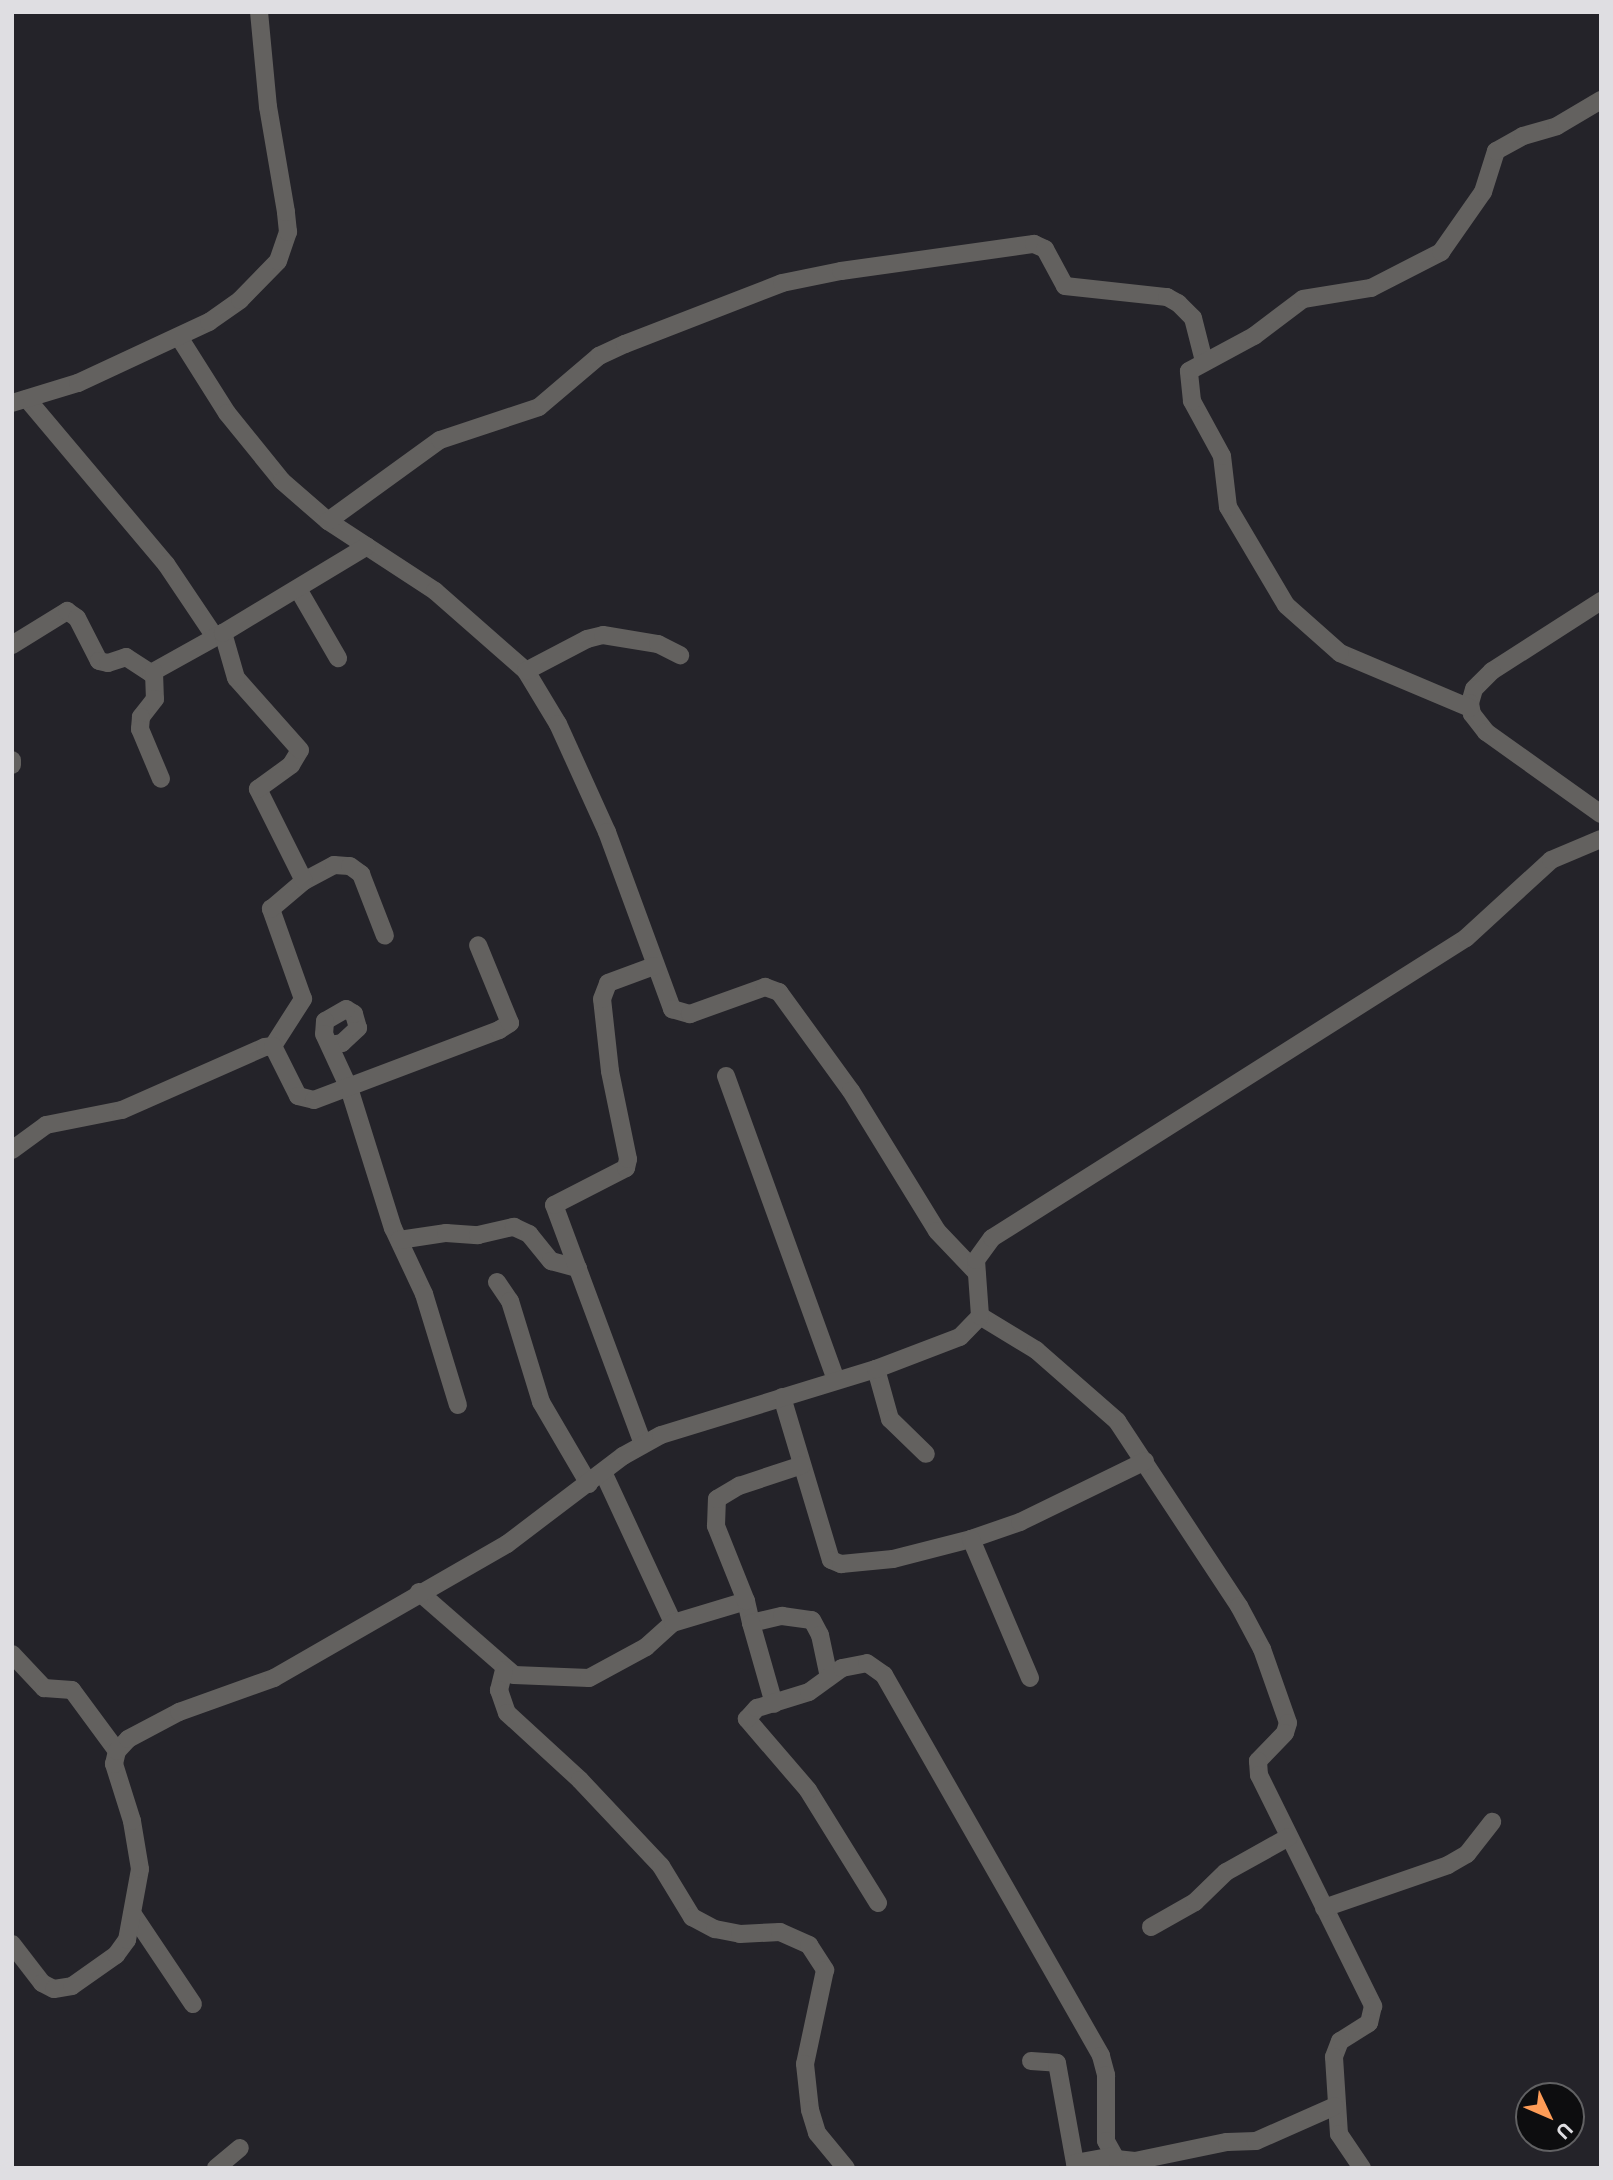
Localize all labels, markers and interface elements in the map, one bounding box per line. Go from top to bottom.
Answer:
north arrow [1515,2082,1585,2152]
text: U [1551,2118,1577,2144]

